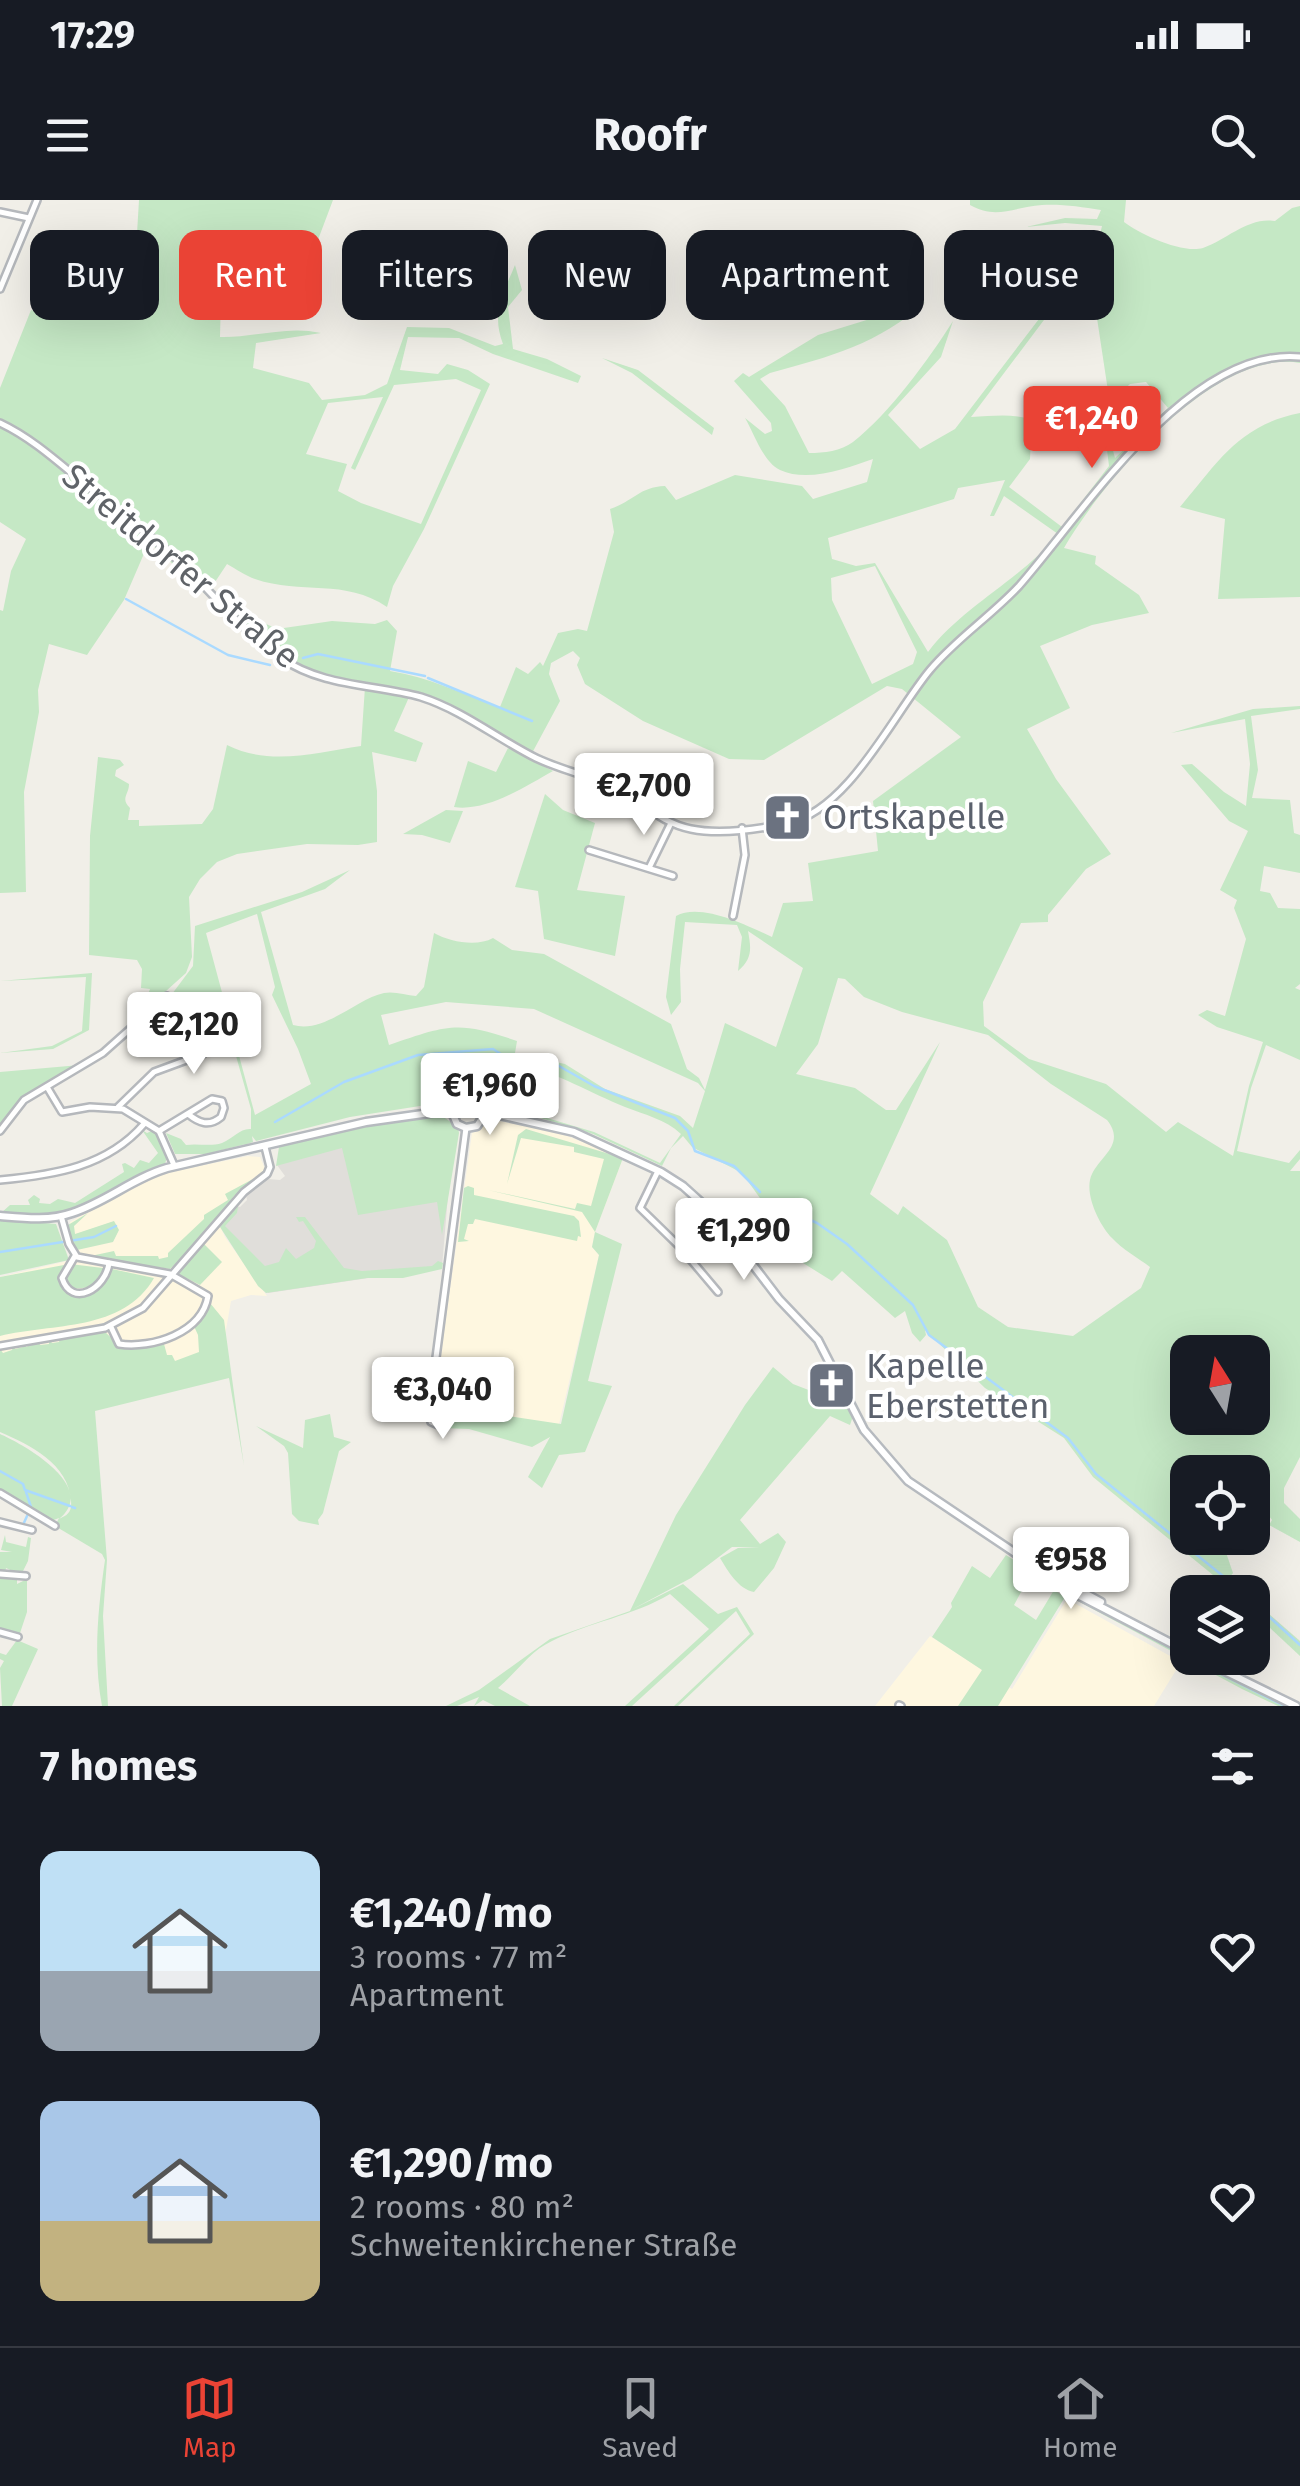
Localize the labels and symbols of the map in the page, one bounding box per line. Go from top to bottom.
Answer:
pin: €1,240 [1011,386,1173,471]
street label: Streitdorfer Straße [54,455,308,677]
pin: €2,700 [563,753,725,838]
church icon: Ortskapelle [762,791,814,843]
place label: Ortskapelle [823,796,1005,838]
pin: €2,120 [113,992,275,1077]
pin: €1,960 [409,1053,571,1138]
pin: €1,290 [663,1198,825,1283]
north arrow [1170,1335,1270,1435]
place label: Kapelle Eberstetten [866,1345,1049,1427]
pin: €3,040 [362,1357,524,1442]
church icon: Kapelle Eberstetten [805,1360,857,1412]
pin: €958 [1012,1527,1130,1612]

